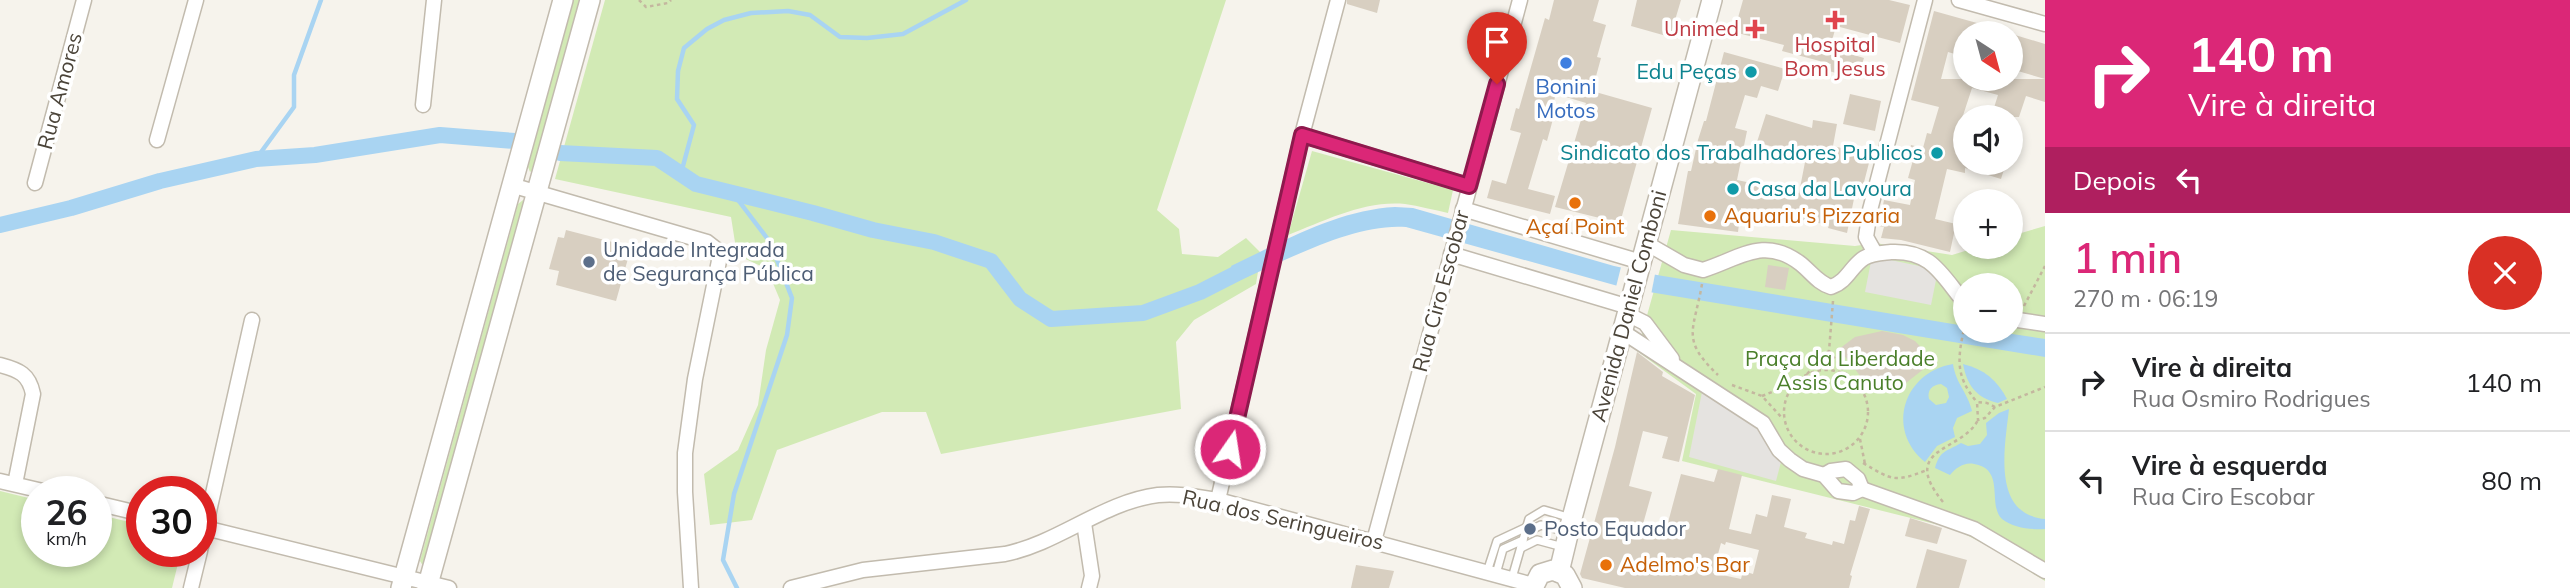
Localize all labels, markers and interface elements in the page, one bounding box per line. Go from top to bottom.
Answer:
marker: Hospital Bom Jesus [1825,10,1845,30]
pin [1467,12.0,1527,84]
place label: Unimed [1664,15,1739,41]
marker: Unimed [1745,19,1765,39]
north arrow [1953,21,2023,91]
map controls [1953,21,2023,343]
icon: arrive [1478,23,1516,61]
text: 140 m [2188,23,2334,84]
icon: right [2073,28,2164,119]
street label: Rua Amores [31,29,87,152]
place label: Hospital Bom Jesus [1784,31,1886,81]
marker: Bonini Motos [1558,55,1574,71]
place label: Edu Peças [1637,58,1737,84]
marker: Edu Peças [1743,64,1759,80]
place label: Bonini Motos [1536,73,1596,123]
text: Vire à direita [2188,84,2376,124]
button: sound [1953,105,2023,175]
place label: Sindicato dos Trabalhadores Publicos [1560,139,1923,165]
marker: Sindicato dos Trabalhadores Publicos [1929,145,1945,161]
icon: left [2170,161,2208,199]
text: Depois [2073,164,2156,197]
place label: Casa da Lavoura [1747,175,1912,201]
marker: Casa da Lavoura [1725,181,1741,197]
street label: Avenida Daniel Comboni [1585,187,1671,424]
button: + [1953,189,2023,259]
marker: Açaí Point [1567,195,1583,211]
place label: Aquariu's Pizzaria [1724,202,1900,228]
street label: Rua Ciro Escobar [1406,207,1474,375]
marker: Aquariu's Pizzaria [1702,208,1718,224]
place label: Açaí Point [1526,213,1624,239]
text: 1 min [2073,231,2182,284]
place label: Unidade Integrada de Segurança Pública [603,236,814,286]
button: close [2468,236,2542,310]
marker: Unidade Integrada de Segurança Pública [581,254,597,270]
button: − [1953,273,2023,343]
text: 270 m · 06:19 [2073,284,2218,313]
park label: Praça da Liberdade Assis Canuto [1745,345,1935,395]
text: Vire à direita [2132,351,2292,384]
icon: right [2073,363,2111,401]
text: 140 m [2466,366,2542,399]
text: Rua Osmiro Rodrigues [2132,384,2371,413]
position arrow [1193,412,1267,486]
text: Vire à esquerda [2132,449,2328,482]
icon: left [2073,461,2111,499]
text: 80 m [2481,464,2542,497]
speed limit sign: 30 [126,476,217,567]
text: Rua Ciro Escobar [2132,482,2315,511]
street label: Rua dos Seringueiros [1180,483,1386,555]
text: 26 [45,490,88,534]
place label: Posto Equador [1544,515,1686,541]
marker: Posto Equador [1522,521,1538,537]
text: km/h [46,527,87,550]
place label: Adelmo's Bar [1620,551,1750,577]
marker: Adelmo's Bar [1598,557,1614,573]

